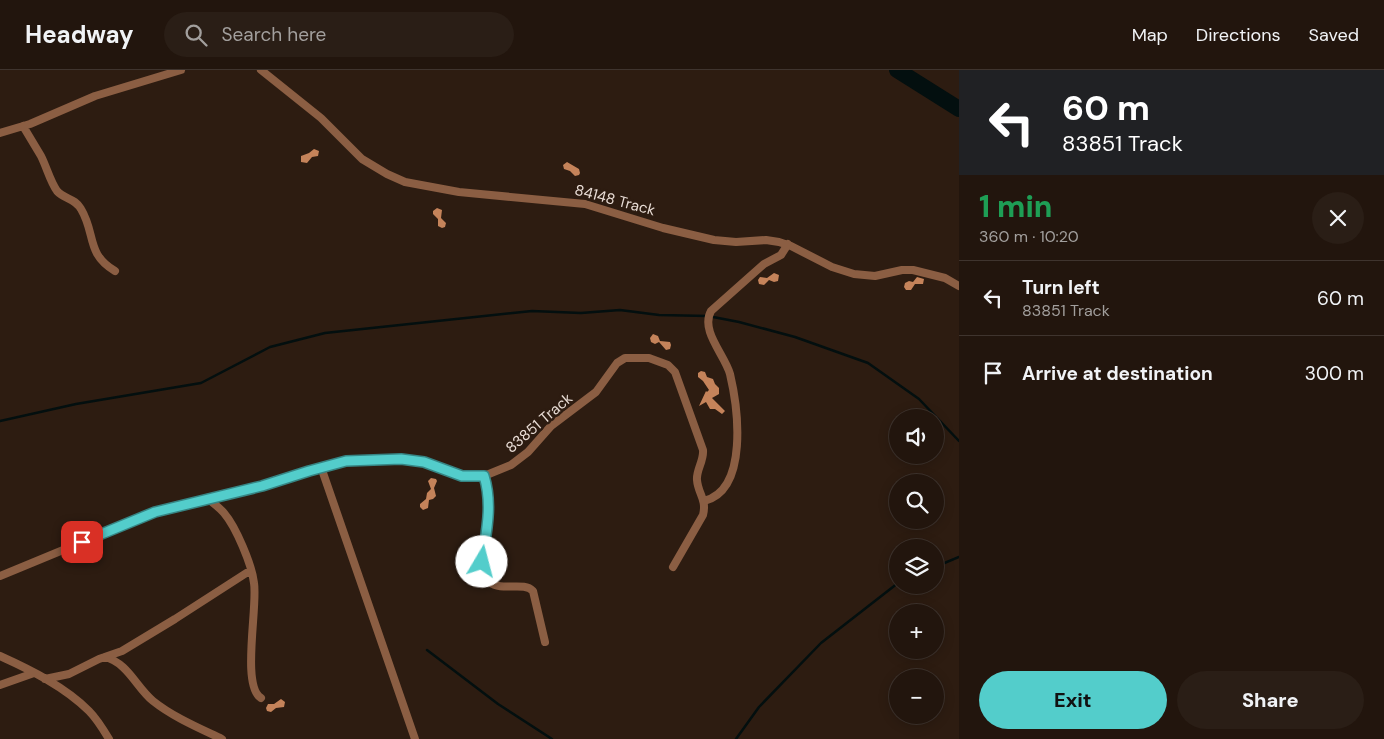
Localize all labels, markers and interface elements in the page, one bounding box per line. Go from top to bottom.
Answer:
search box [164,12,514,57]
text: Headway [25,19,134,50]
icon: search [182,21,210,49]
text: Search here [222,22,326,47]
text: Map [1132,23,1168,47]
text: Directions [1196,23,1281,47]
text: Saved [1309,23,1359,47]
text: 60 m [1062,85,1150,131]
icon: left [979,90,1044,155]
text: 83851 Track [1062,129,1183,158]
street label: 84148 Track [573,180,658,220]
text: 1 min [979,187,1052,226]
button: close [1312,192,1364,244]
text: 360 m · 10:20 [979,226,1079,247]
text: Turn left [1022,275,1100,300]
icon: left [979,284,1007,312]
text: 60 m [1317,286,1364,311]
text: 83851 Track [1022,300,1110,321]
icon: arrive [979,359,1007,387]
text: Arrive at destination [1022,361,1213,386]
text: 300 m [1305,361,1364,386]
street label: 83851 Track [501,388,577,458]
map controls [889,409,944,724]
button: sound [889,409,944,464]
button: search [889,474,944,529]
pin [61,521,103,563]
icon: arrive [68,528,96,556]
position arrow [455,535,507,587]
button: layers [889,539,944,594]
button: + [889,604,944,659]
button: − [889,669,944,724]
button: Exit [979,671,1167,729]
button: Share [1177,671,1364,729]

